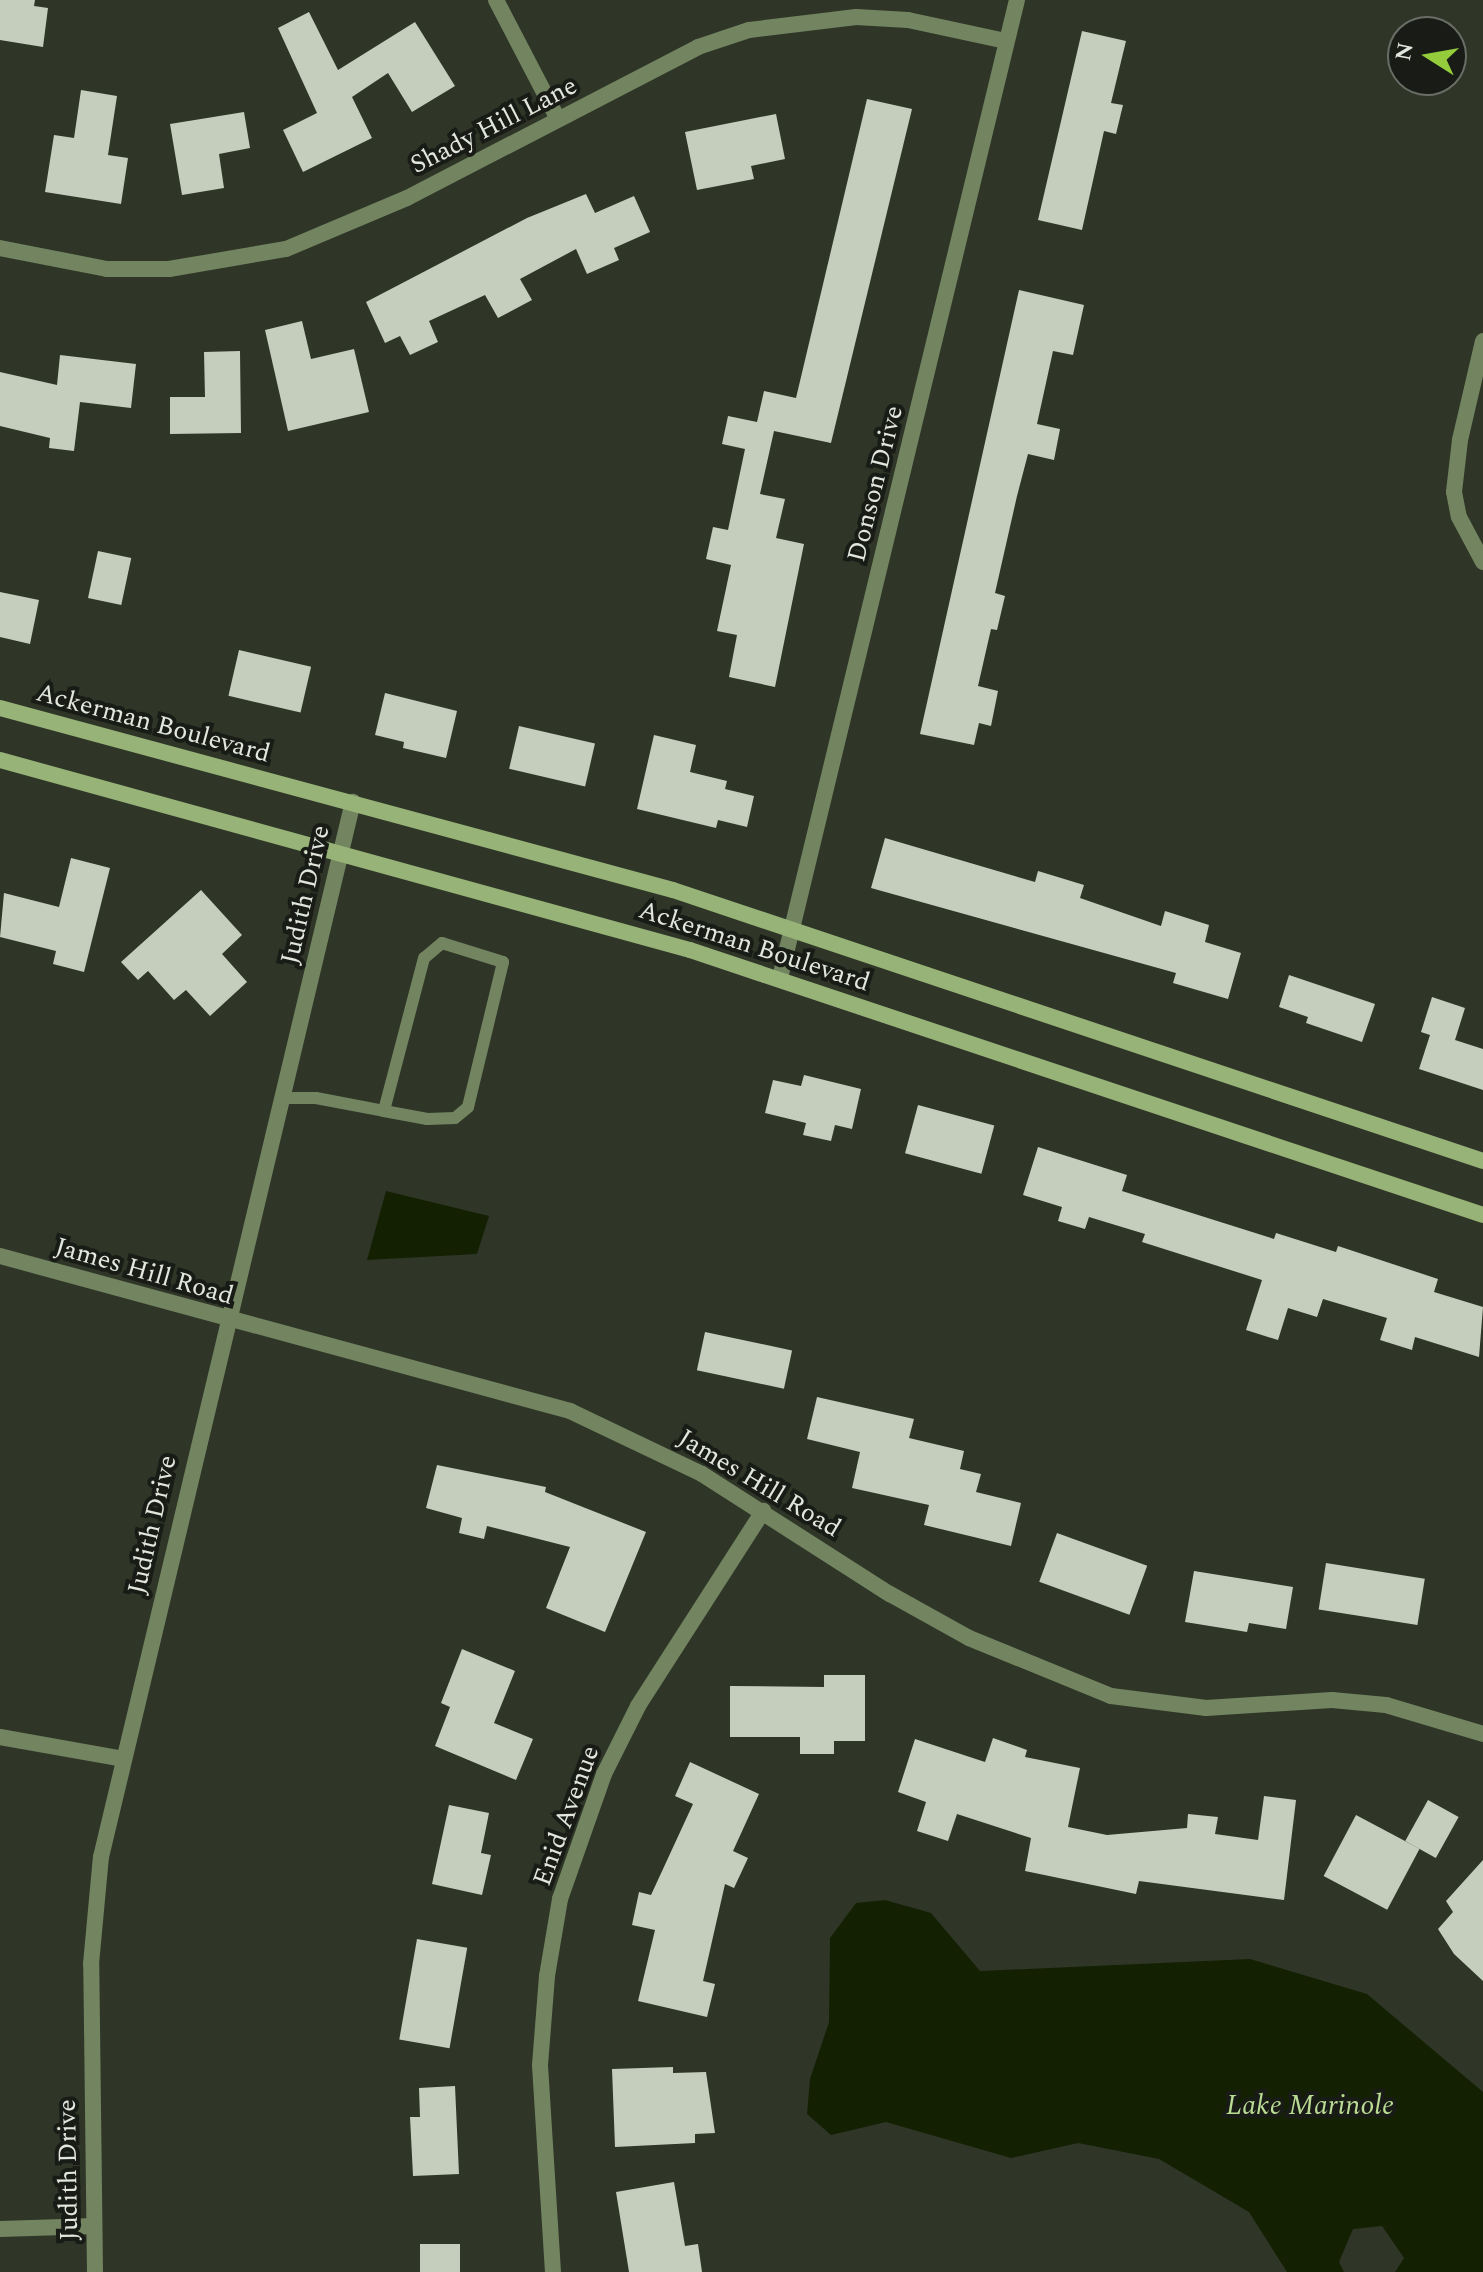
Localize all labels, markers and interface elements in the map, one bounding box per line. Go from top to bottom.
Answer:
north arrow [1387,16,1467,96]
text: N [1387,40,1423,64]
street label: Shady Hill Lane [405,71,583,181]
street label: Donson Drive [842,403,910,565]
street label: Ackerman Boulevard [32,678,274,770]
street label: Judith Drive [275,822,337,968]
street label: Ackerman Boulevard [634,895,874,999]
street label: James Hill Road [51,1232,237,1312]
street label: James Hill Road [672,1423,846,1545]
street label: Judith Drive [122,1452,184,1598]
street label: Enid Avenue [527,1742,607,1890]
water label: Lake Marinole [1226,2089,1394,2123]
street label: Judith Drive [52,2099,86,2241]

